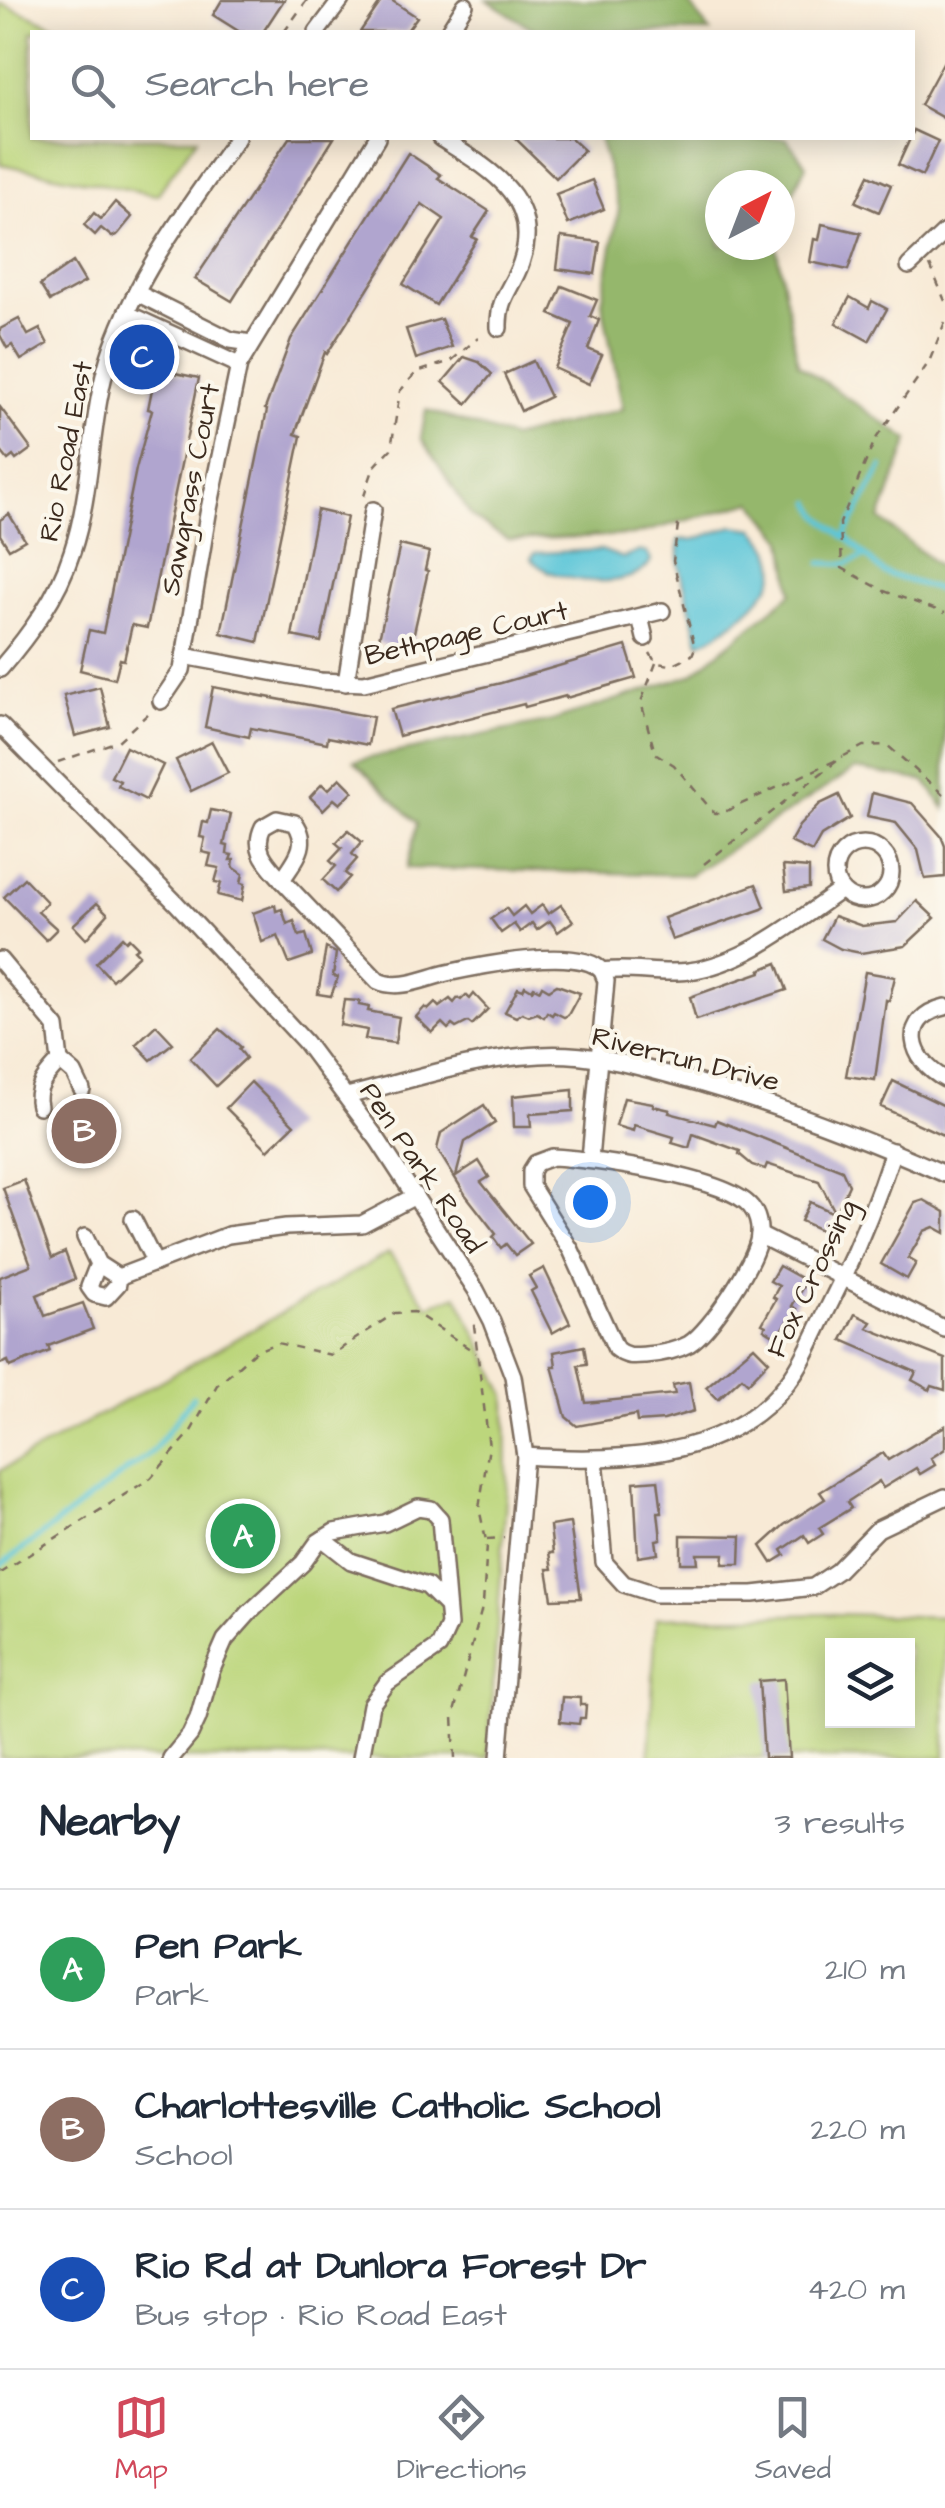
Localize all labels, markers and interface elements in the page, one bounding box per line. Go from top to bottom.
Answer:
search box [30,30,915,140]
icon: search [65,58,120,113]
text: Search here [145,59,369,111]
north arrow [705,170,795,260]
pin: C [110,320,174,394]
street label: Rio Road East [30,357,103,545]
street label: Sawgrass Court [151,379,231,599]
street label: Bethpage Court [361,591,573,677]
street label: Riverrun Drive [588,1017,783,1102]
street label: Pen Park Road [350,1075,493,1261]
pin: B [52,1094,116,1168]
your location [565,1177,616,1228]
street label: Fox Crossing [757,1193,868,1365]
pin: A [210,1498,276,1574]
map controls [825,1638,915,1728]
button: layers [825,1638,915,1728]
text: Nearby [40,1794,180,1852]
text: 3 results [775,1801,905,1846]
text: Pen Park [135,1921,302,1973]
text: A [62,1947,83,1992]
text: 210 m [825,1947,905,1992]
text: Park [135,1973,209,2018]
text: Charlottesville Catholic School [135,2081,661,2133]
text: B [61,2107,84,2152]
text: 220 m [810,2107,905,2152]
text: School [135,2133,233,2178]
text: Rio Rd at Dunlora Forest Dr [135,2241,646,2293]
text: C [61,2267,84,2312]
text: 420 m [807,2267,905,2312]
text: Bus stop · Rio Road East [135,2293,507,2338]
tab: Map [114,2390,169,2489]
tab: Directions [397,2390,527,2489]
tab: Saved [755,2390,831,2489]

